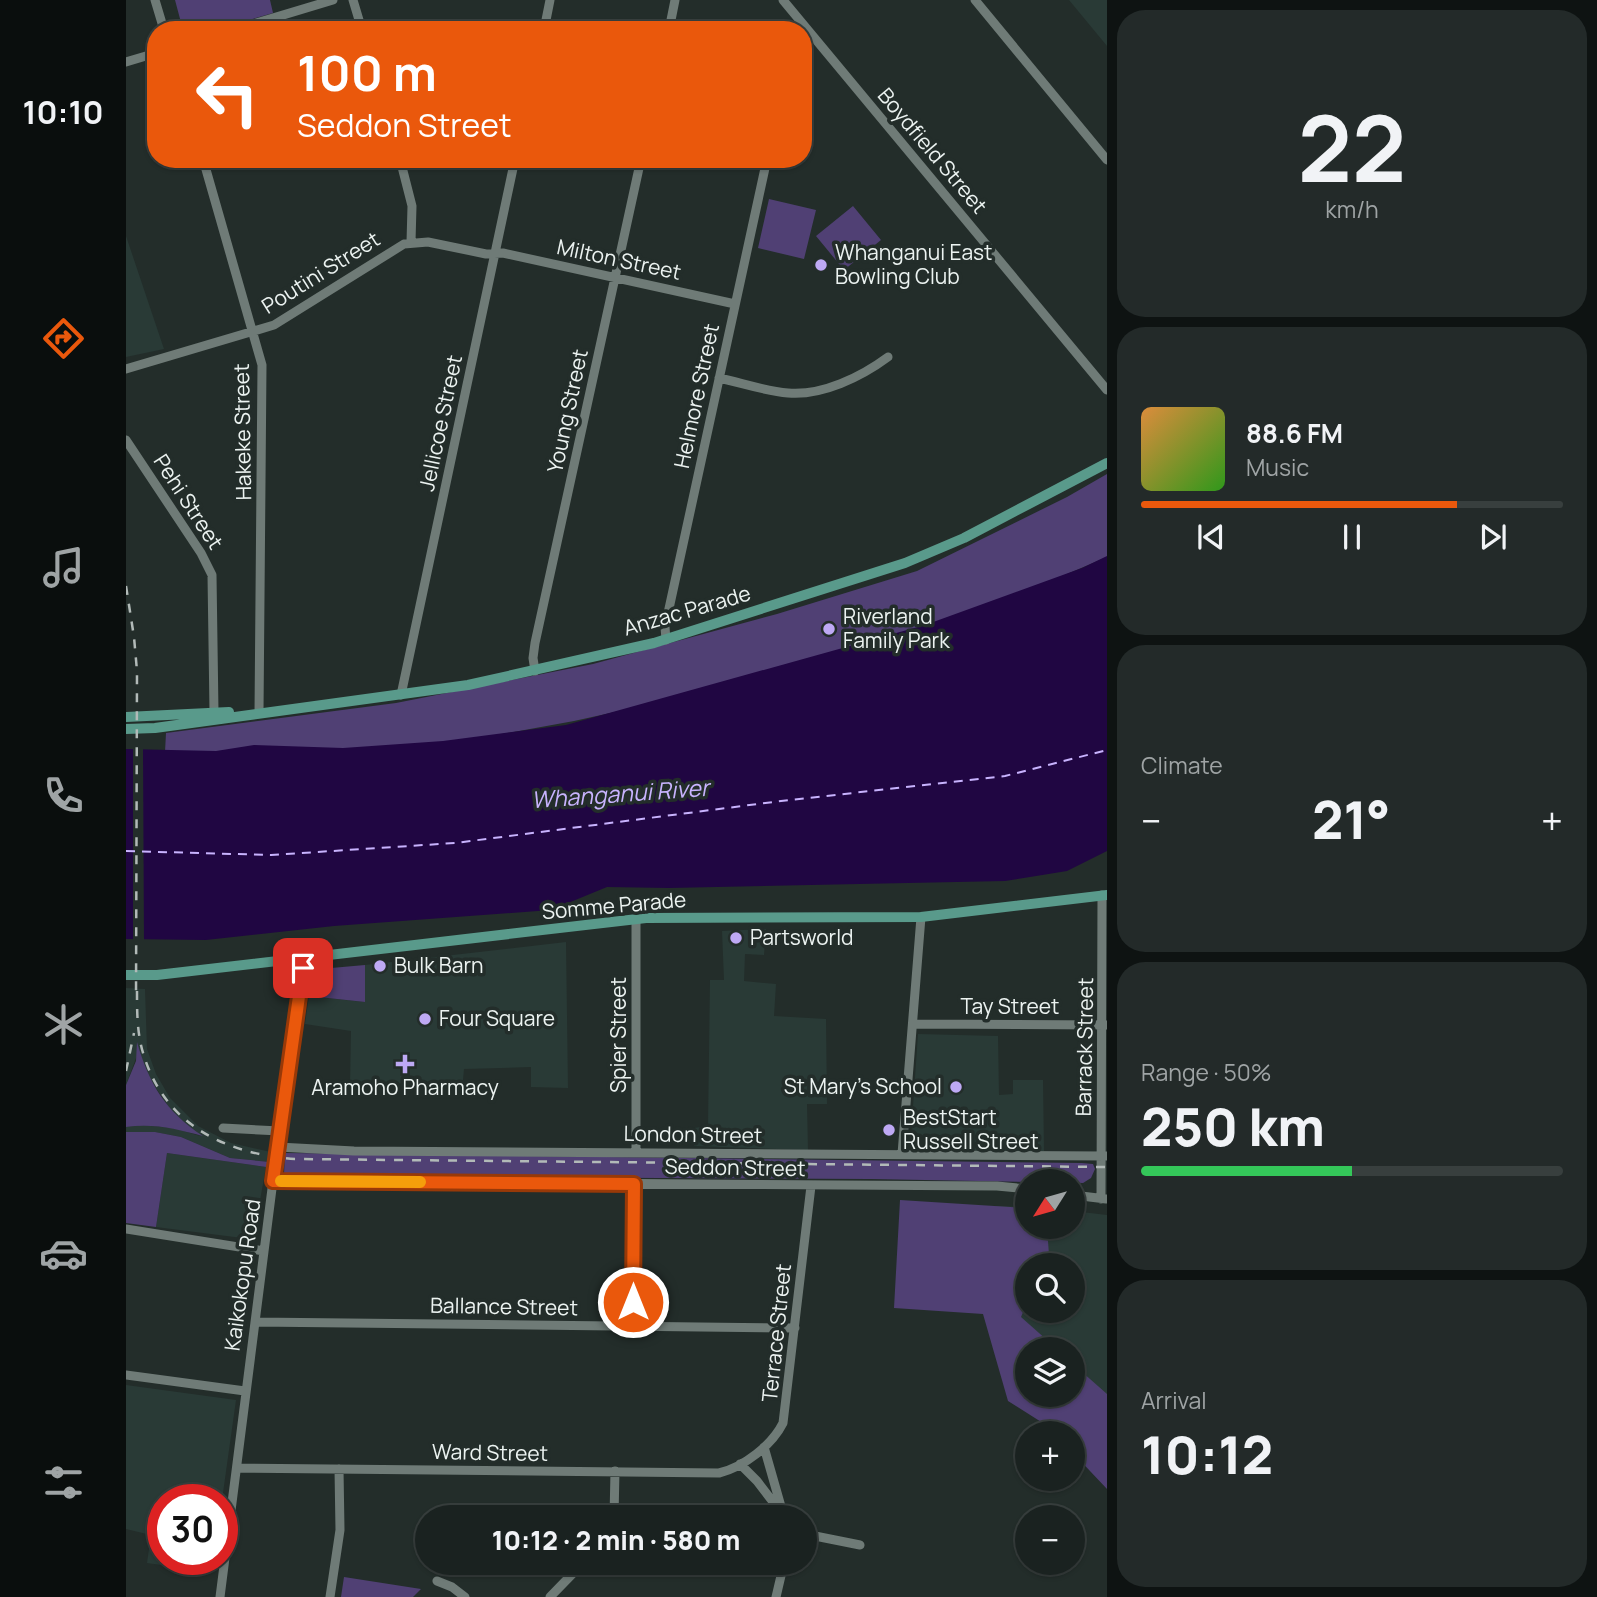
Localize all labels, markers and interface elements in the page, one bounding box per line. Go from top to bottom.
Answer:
text: 100 m [297,39,437,106]
icon: left [182,49,273,140]
street label: Boydfield Street [872,82,994,219]
text: 22 [1298,85,1406,209]
text: 10:10 [22,90,104,134]
text: Seddon Street [297,103,512,147]
text: km/h [1325,193,1379,225]
street label: Poutini Street [256,225,385,320]
street label: Milton Street [555,232,684,286]
place label: Whanganui East Bowling Club [835,238,992,290]
marker: Whanganui East Bowling Club [813,257,829,273]
icon: directions [39,314,88,363]
street label: Helmore Street [667,321,725,471]
street label: Young Street [540,346,594,475]
street label: Jellicoe Street [412,352,468,493]
street label: Hakeke Street [227,363,257,501]
text: 88.6 FM [1246,415,1343,451]
street label: Pehi Street [148,448,230,554]
text: Music [1246,451,1309,483]
icon: previous [1192,518,1230,556]
icon: pause [1333,518,1371,556]
icon: next [1474,518,1512,556]
icon: music [39,543,88,592]
street label: Anzac Parade [620,579,754,642]
place label: Riverland Family Park [843,602,950,654]
marker: Riverland Family Park [821,621,837,637]
text: Climate [1141,749,1223,781]
icon: phone [39,771,88,820]
water label: Whanganui River [530,771,713,815]
text: 21° [1312,784,1391,855]
text: − [1141,794,1162,846]
text: + [1541,794,1563,846]
street label: Somme Parade [541,885,687,925]
place label: Partsworld [750,923,853,951]
marker: Partsworld [728,930,744,946]
pin [273,938,333,998]
icon: arrive [284,949,322,987]
place label: Bulk Barn [394,951,483,979]
marker: Bulk Barn [372,958,388,974]
street label: Spier Street [604,977,632,1093]
street label: Barrack Street [1069,977,1099,1117]
street label: Tay Street [960,992,1060,1020]
icon: climate [39,1000,88,1049]
place label: Four Square [439,1004,555,1032]
marker: Four Square [417,1011,433,1027]
marker: Aramoho Pharmacy [397,1056,413,1072]
text: Range · 50% [1141,1056,1271,1088]
place label: St Mary's School [784,1072,942,1100]
place label: Aramoho Pharmacy [311,1073,499,1101]
marker: St Mary's School [948,1079,964,1095]
text: 250 km [1141,1091,1325,1162]
place label: BestStart Russell Street [903,1103,1039,1155]
street label: London Street [623,1119,763,1149]
marker: BestStart Russell Street [881,1122,897,1138]
street label: Seddon Street [664,1152,806,1182]
north arrow [1015,1169,1085,1239]
map controls [1015,1169,1085,1575]
street label: Kaikokopu Road [217,1197,267,1353]
icon: car [39,1229,88,1278]
button: search [1015,1253,1085,1323]
street label: Terrace Street [755,1262,797,1403]
position arrow [596,1265,670,1339]
street label: Ballance Street [430,1291,578,1321]
button: layers [1015,1337,1085,1407]
text: Arrival [1141,1384,1207,1416]
text: 10:12 [1141,1419,1273,1490]
button: + [1015,1421,1085,1491]
street label: Ward Street [432,1437,548,1467]
icon: filters [39,1458,88,1507]
speed limit sign: 30 [147,1484,238,1575]
button: − [1015,1505,1085,1575]
text: 10:12 · 2 min · 580 m [492,1522,740,1558]

